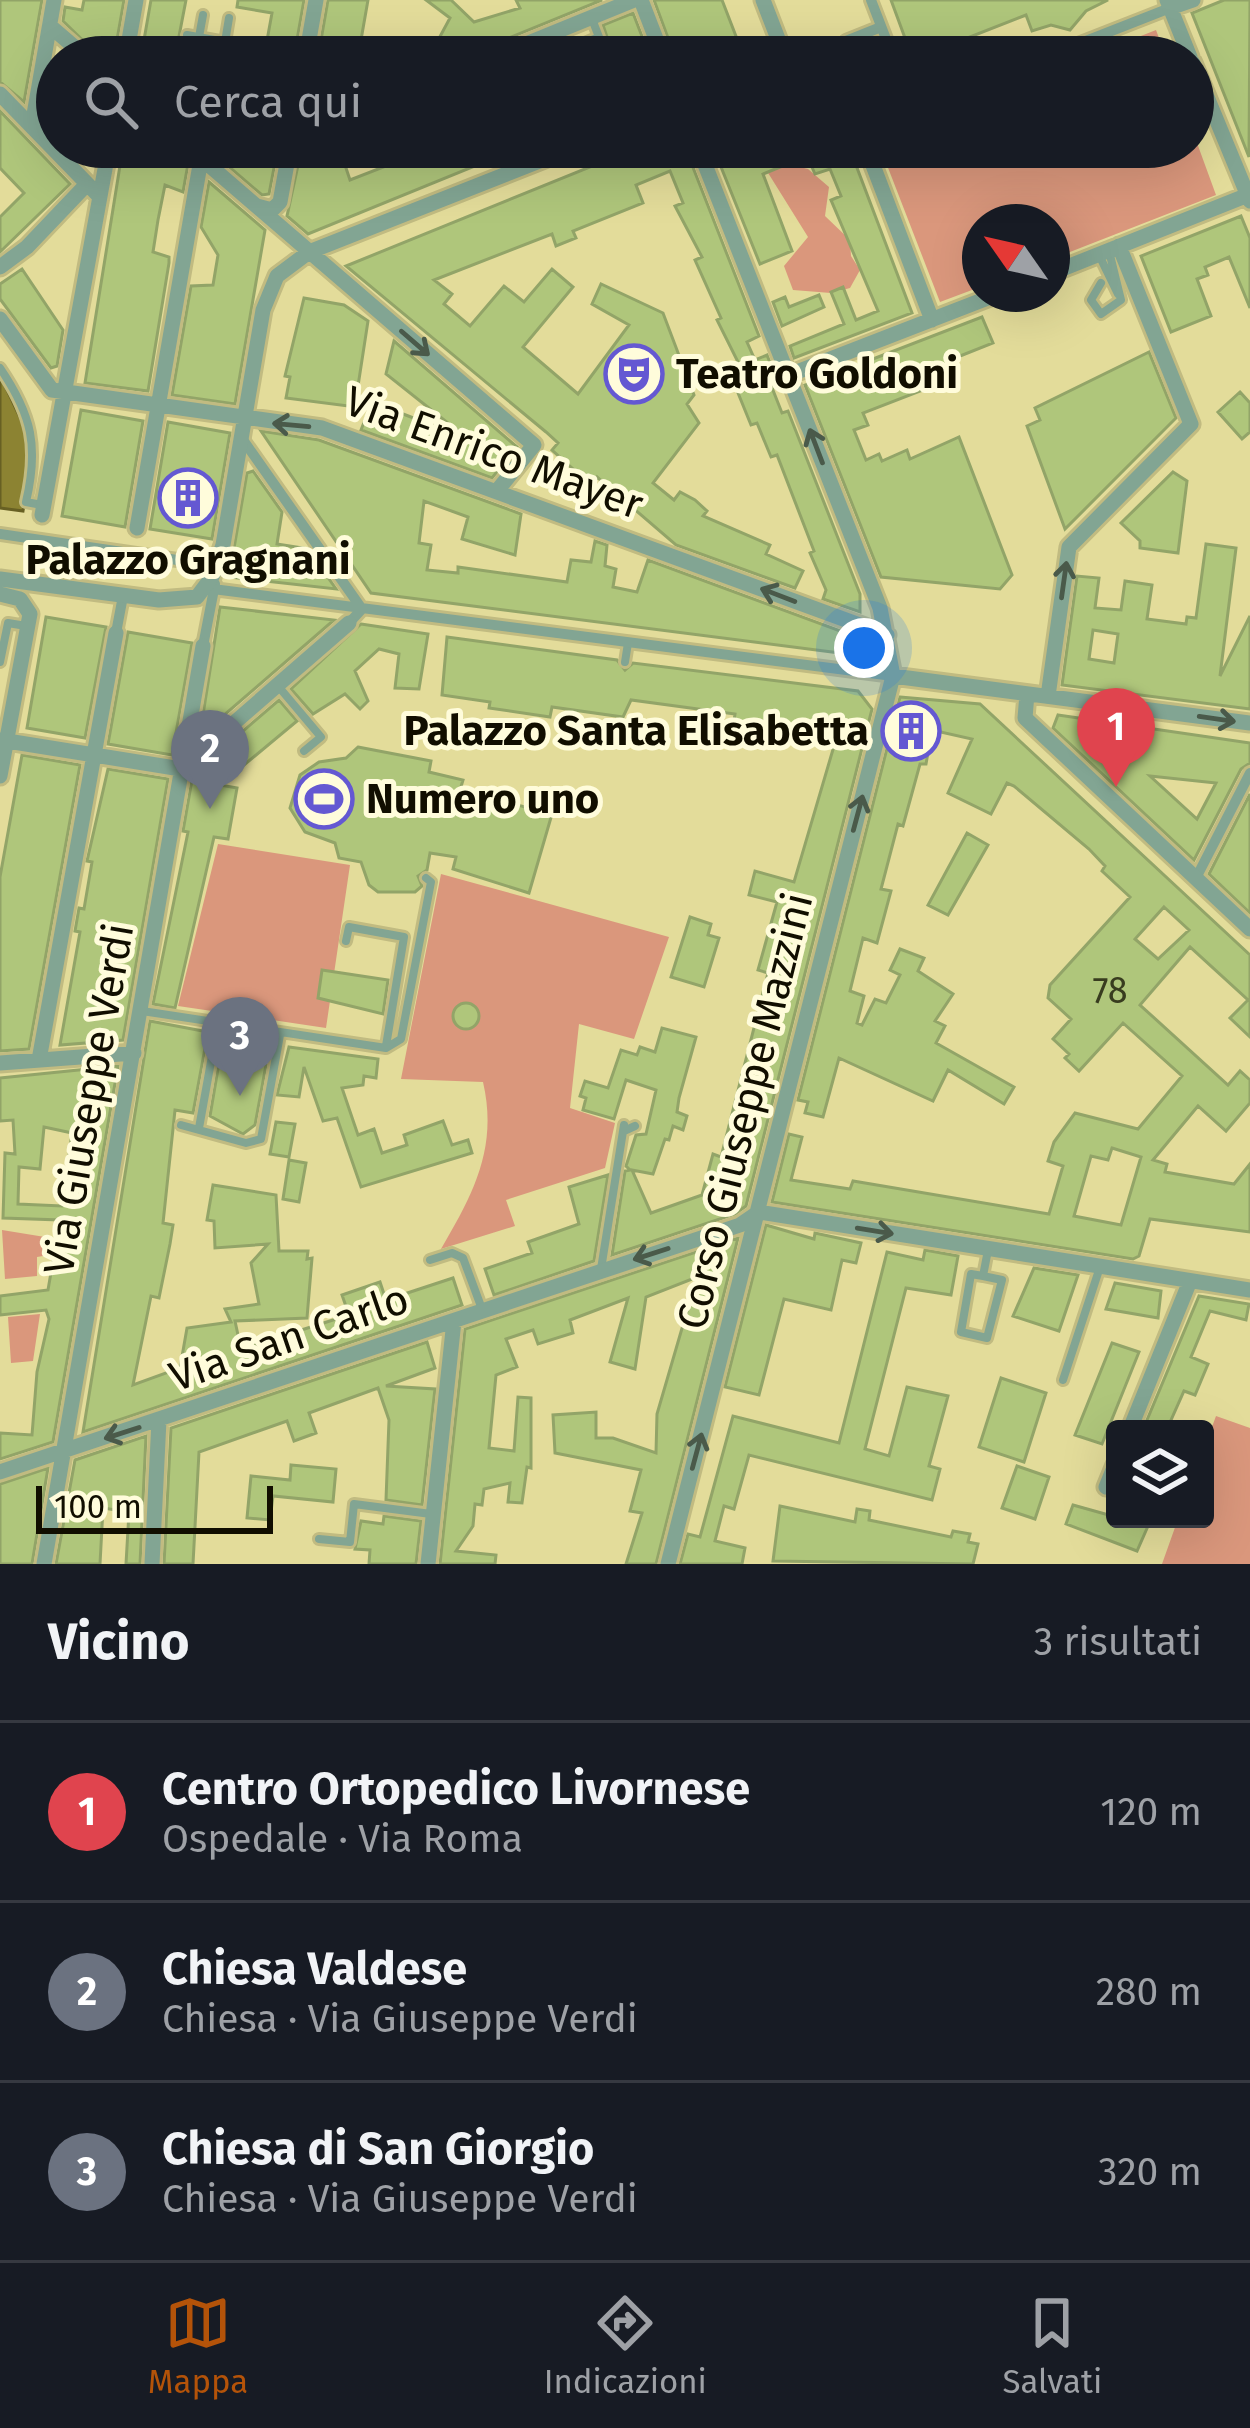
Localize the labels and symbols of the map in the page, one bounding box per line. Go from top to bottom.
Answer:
north arrow [962,204,1070,312]
one-way arrow [399,328,430,356]
theatre icon: Teatro Goldoni [603,343,665,405]
place label: Teatro Goldoni [676,349,958,399]
street label: Via Enrico Mayer [338,376,650,530]
one-way arrow [273,413,312,436]
one-way arrow [804,429,826,466]
building icon: Palazzo Gragnani [157,467,219,529]
place label: Palazzo Gragnani [25,535,351,585]
one-way arrow [1053,562,1076,601]
one-way arrow [760,582,797,604]
your location [834,618,894,678]
pin: 1 [1077,688,1155,787]
building icon: Palazzo Santa Elisabetta [880,700,942,762]
place label: Palazzo Santa Elisabetta [403,706,869,756]
one-way arrow [1197,708,1236,731]
pin: 2 [171,710,249,809]
sports icon: Numero uno [293,768,355,830]
place label: Numero uno [366,774,599,824]
one-way arrow [848,794,870,832]
street label: Corso Giuseppe Mazzini [667,888,823,1334]
street label: Via Giuseppe Verdi [34,920,144,1278]
house number: 78 [1092,969,1128,1013]
pin: 3 [201,997,279,1096]
one-way arrow [854,1220,893,1243]
one-way arrow [633,1244,671,1266]
street label: Via San Carlo [163,1274,415,1402]
one-way arrow [104,1423,142,1445]
one-way arrow [687,1432,709,1470]
scale bar [36,1480,273,1533]

